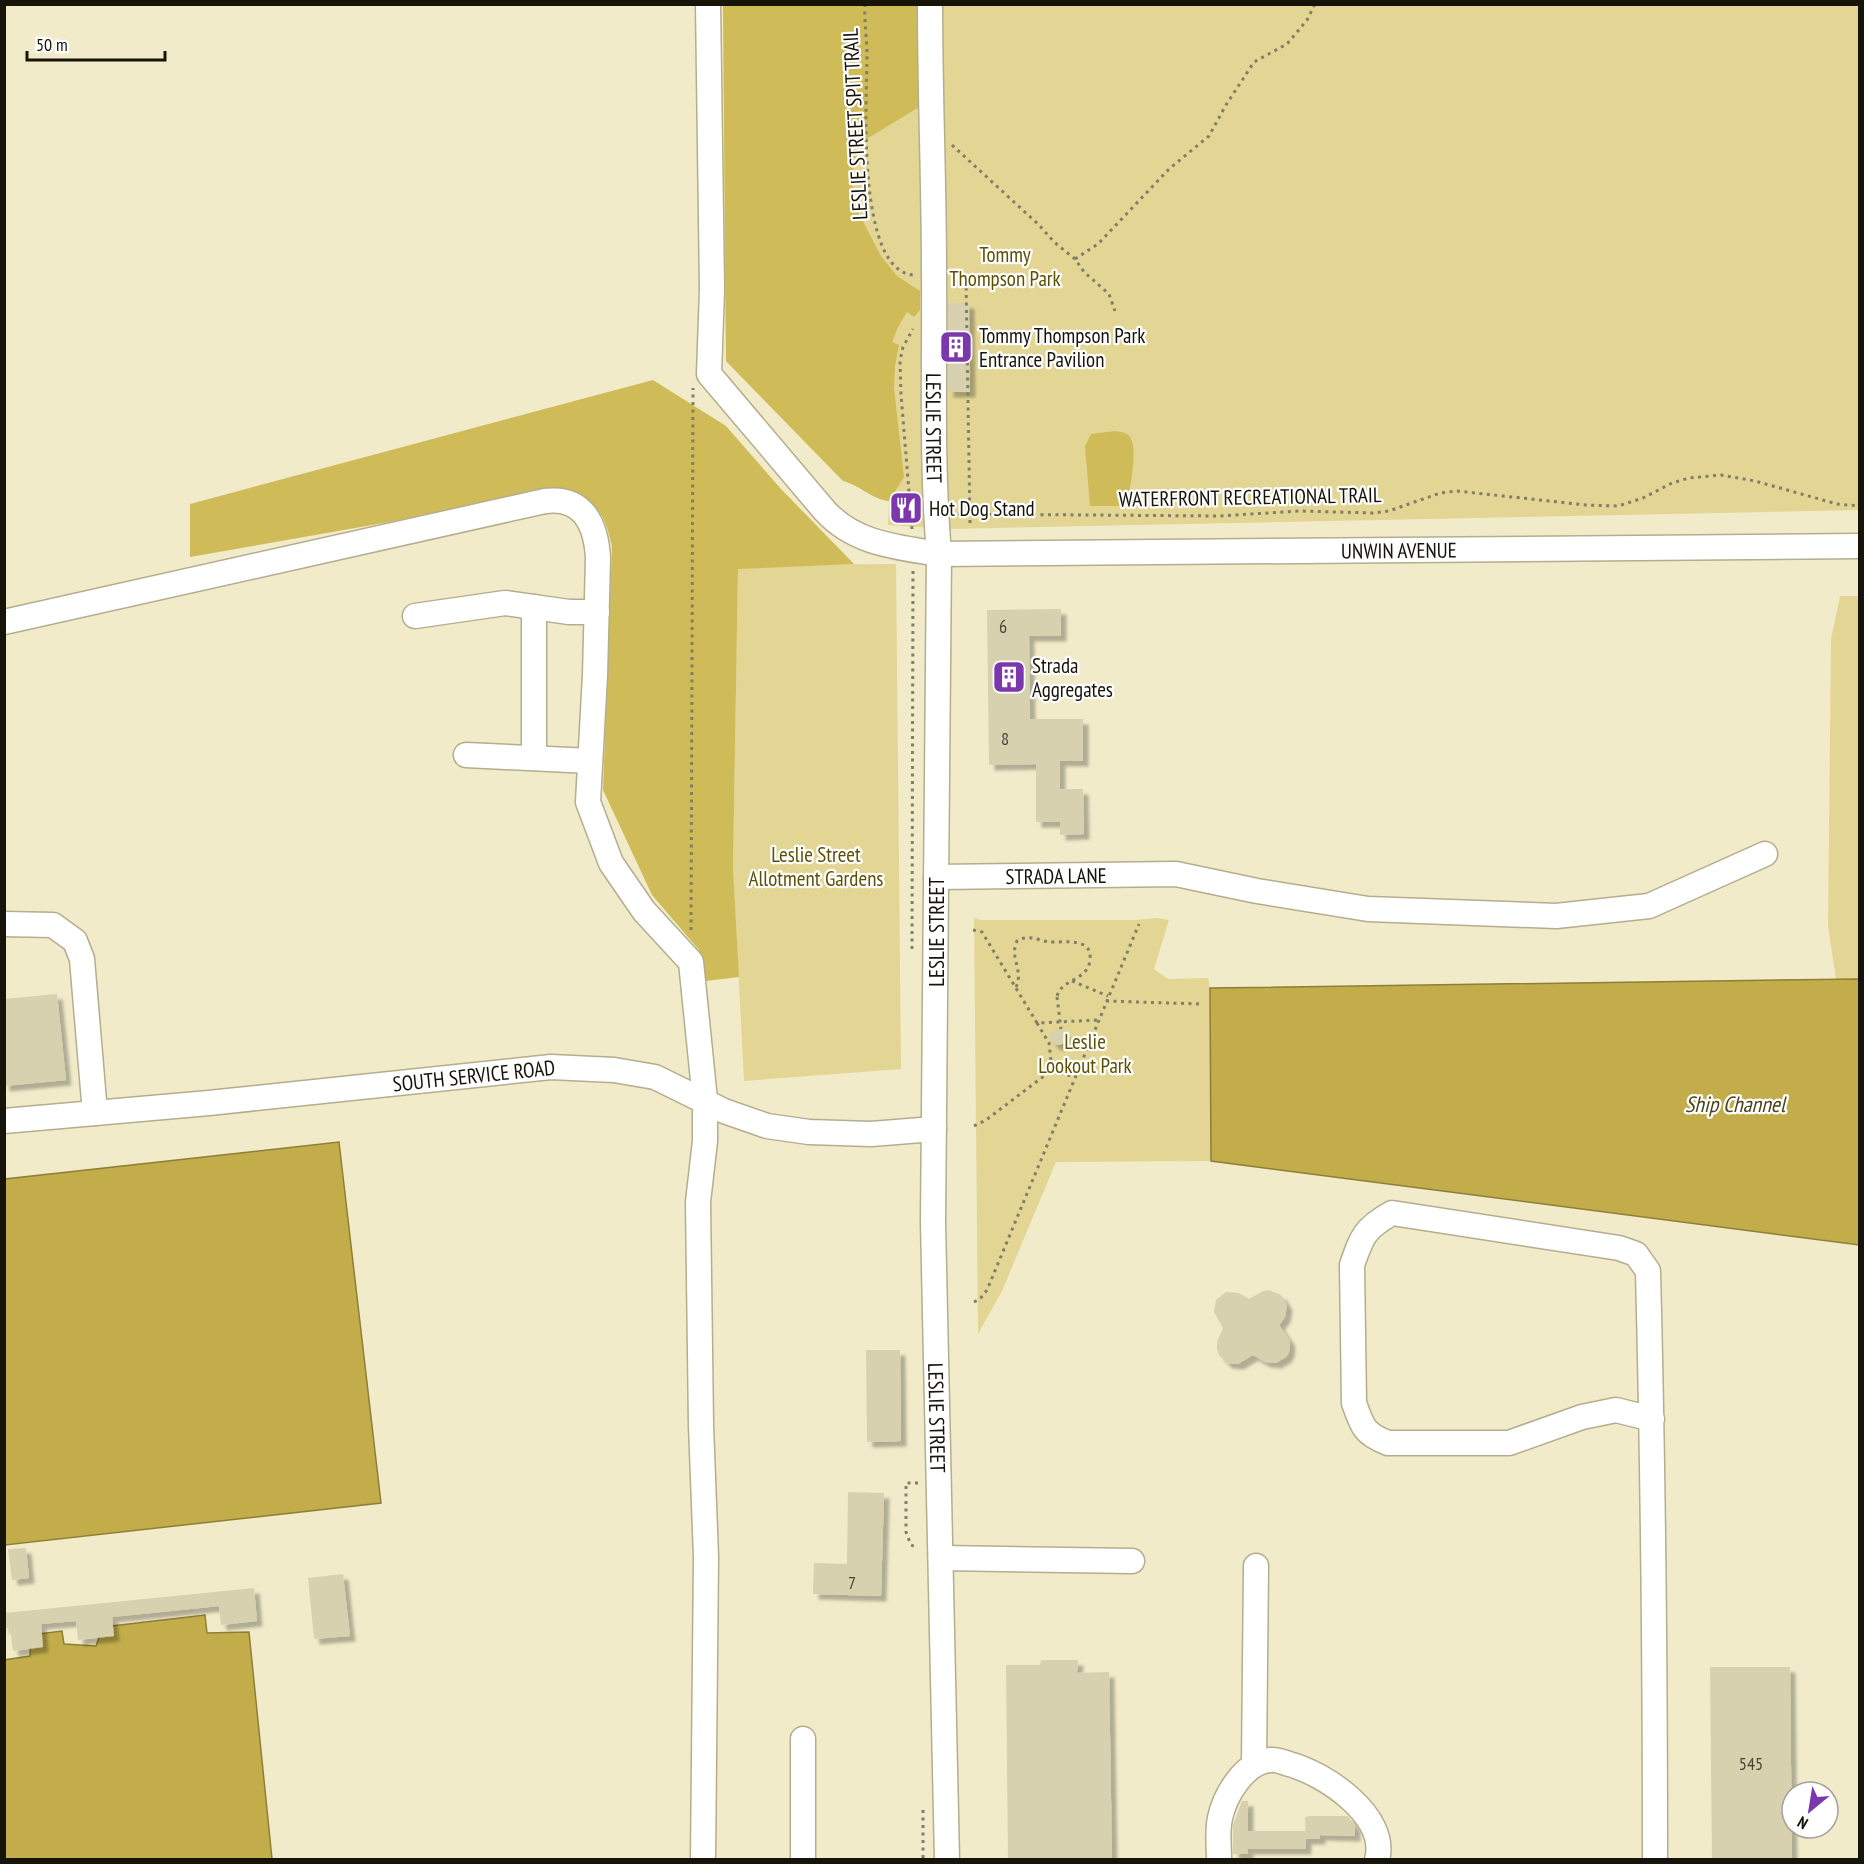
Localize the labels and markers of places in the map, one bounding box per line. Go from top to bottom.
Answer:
place label: Tommy Thompson Park Entrance Pavilion [979,322,1145,373]
building icon: Tommy Thompson Park Entrance Pavilion [938,329,974,365]
restaurant icon: Hot Dog Stand [888,490,924,526]
place label: Hot Dog Stand [929,495,1035,522]
place label: Strada Aggregates [1032,652,1113,703]
building icon: Strada Aggregates [991,659,1027,695]

